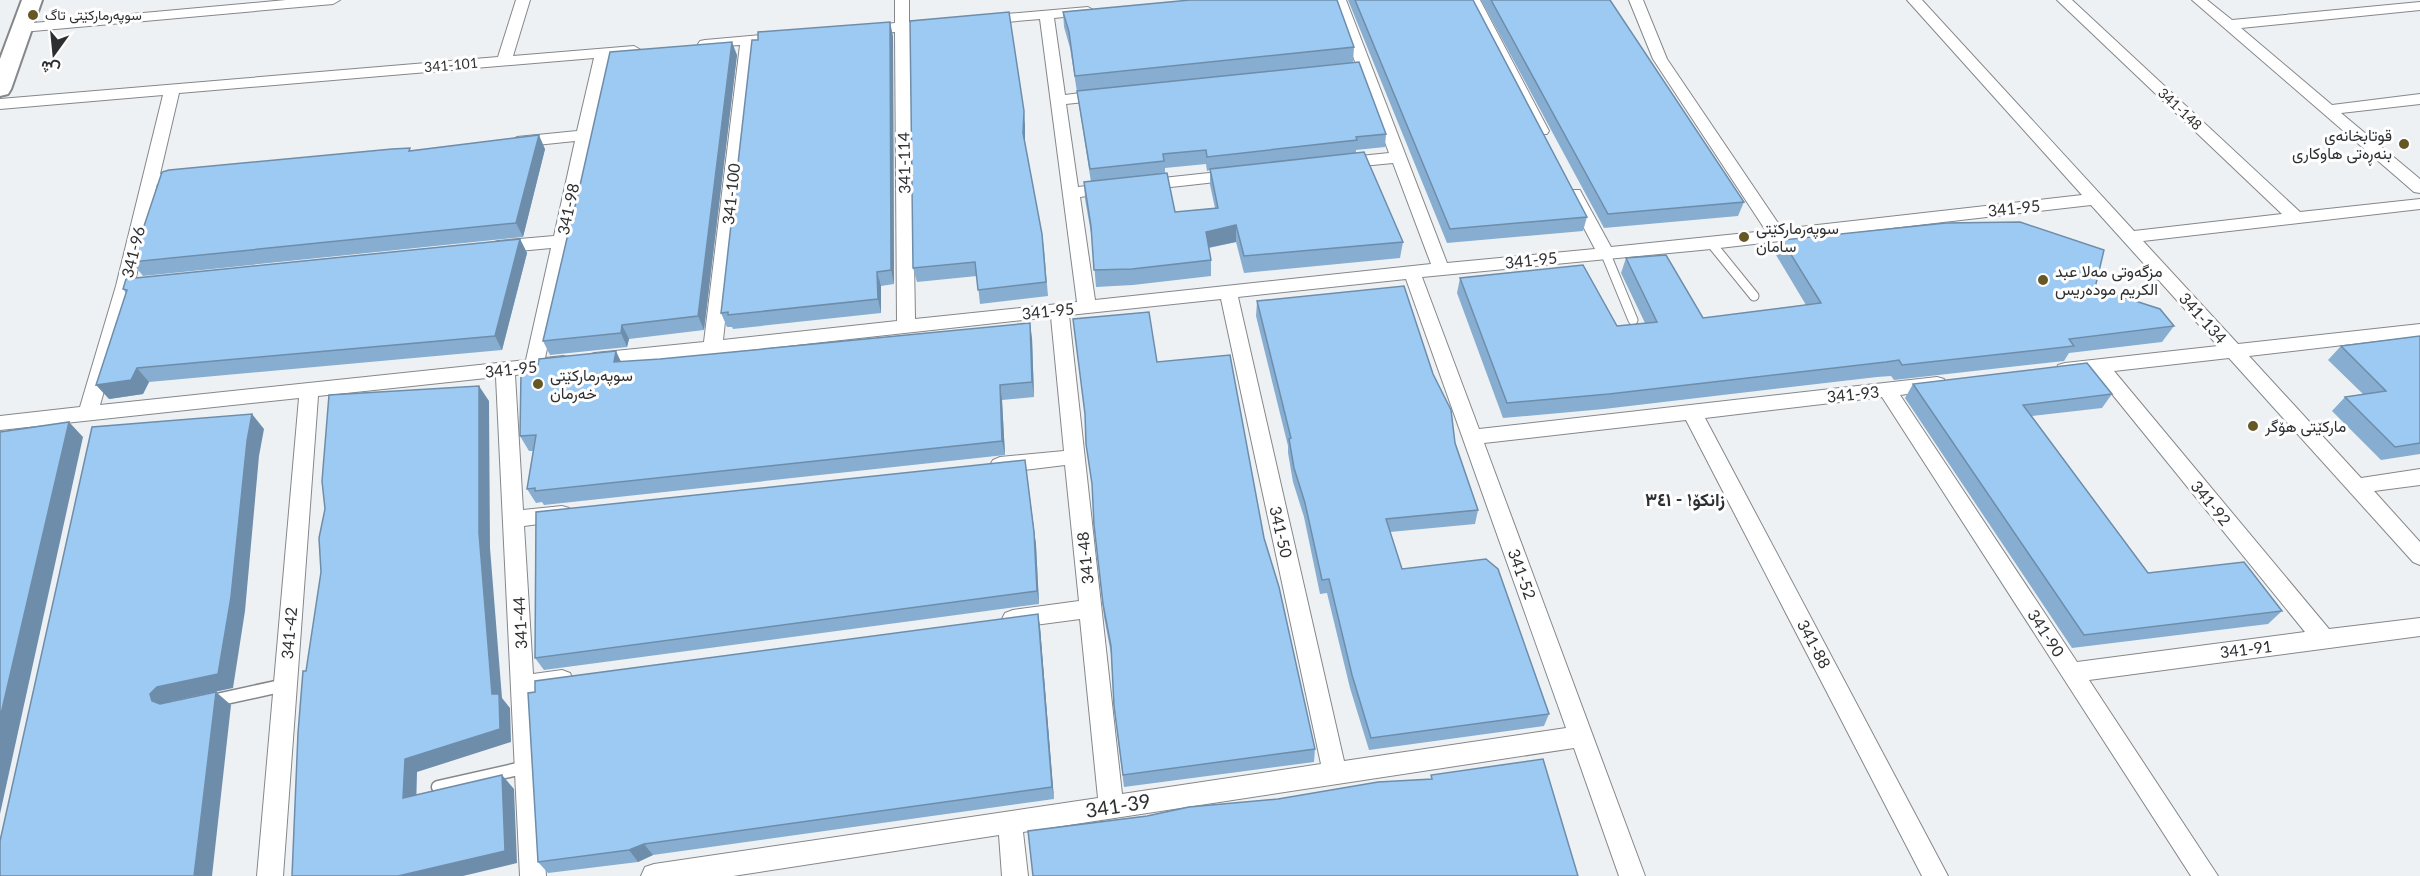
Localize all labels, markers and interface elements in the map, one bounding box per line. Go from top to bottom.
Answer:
place label: سوپەرمارکێتی تاگ [45,6,142,25]
marker: سوپەرمارکێتی تاگ [26,8,40,22]
north arrow [24,24,84,84]
street label: 341-101 [423,54,479,75]
text: ش [38,56,62,81]
street label: 341-148 [2155,84,2206,133]
place label: قوتابخانەی بنەڕەتی هاوکاری [2292,125,2392,166]
street label: 341-114 [893,132,914,194]
marker: قوتابخانەی بنەڕەتی هاوکاری [2397,137,2411,151]
street label: 341-100 [718,162,743,226]
street label: 341-98 [553,181,582,236]
street label: 341-95 [1987,195,2041,220]
place label: سوپەرمارکێتی سامان [1756,218,1839,256]
street label: 341-96 [117,224,148,280]
marker: سوپەرمارکێتی سامان [1737,230,1751,244]
street label: 341-95 [1504,247,1558,272]
place label: مزگه‌وتی مه‌لا عبد الكريم موده‌ریس [2055,261,2163,300]
marker: مزگه‌وتی مه‌لا عبد الكريم موده‌ریس [2036,273,2050,287]
street label: 341-134 [2176,288,2231,347]
street label: 341-95 [1021,298,1075,323]
street label: 341-95 [484,356,538,381]
place label: سوپەرمارکێتی خەرمان [550,365,633,404]
marker: سوپەرمارکێتی خەرمان [531,377,545,391]
street label: 341-93 [1826,381,1880,406]
place label: مارکێتی ھۆگر [2264,416,2346,437]
marker: مارکێتی ھۆگر [2246,419,2260,433]
street label: 341-92 [2188,476,2235,529]
district label: زانکۆ١ - ٣٤١ [1645,488,1725,511]
street label: 341-50 [1266,504,1297,560]
street label: 341-48 [1072,531,1097,585]
street label: 341-52 [1505,546,1540,602]
street label: 341-44 [509,596,530,650]
street label: 341-42 [277,606,300,660]
street label: 341-90 [2024,606,2069,660]
street label: 341-88 [1794,616,1835,671]
street label: 341-91 [2219,636,2273,661]
street label: 341-39 [1084,788,1152,822]

